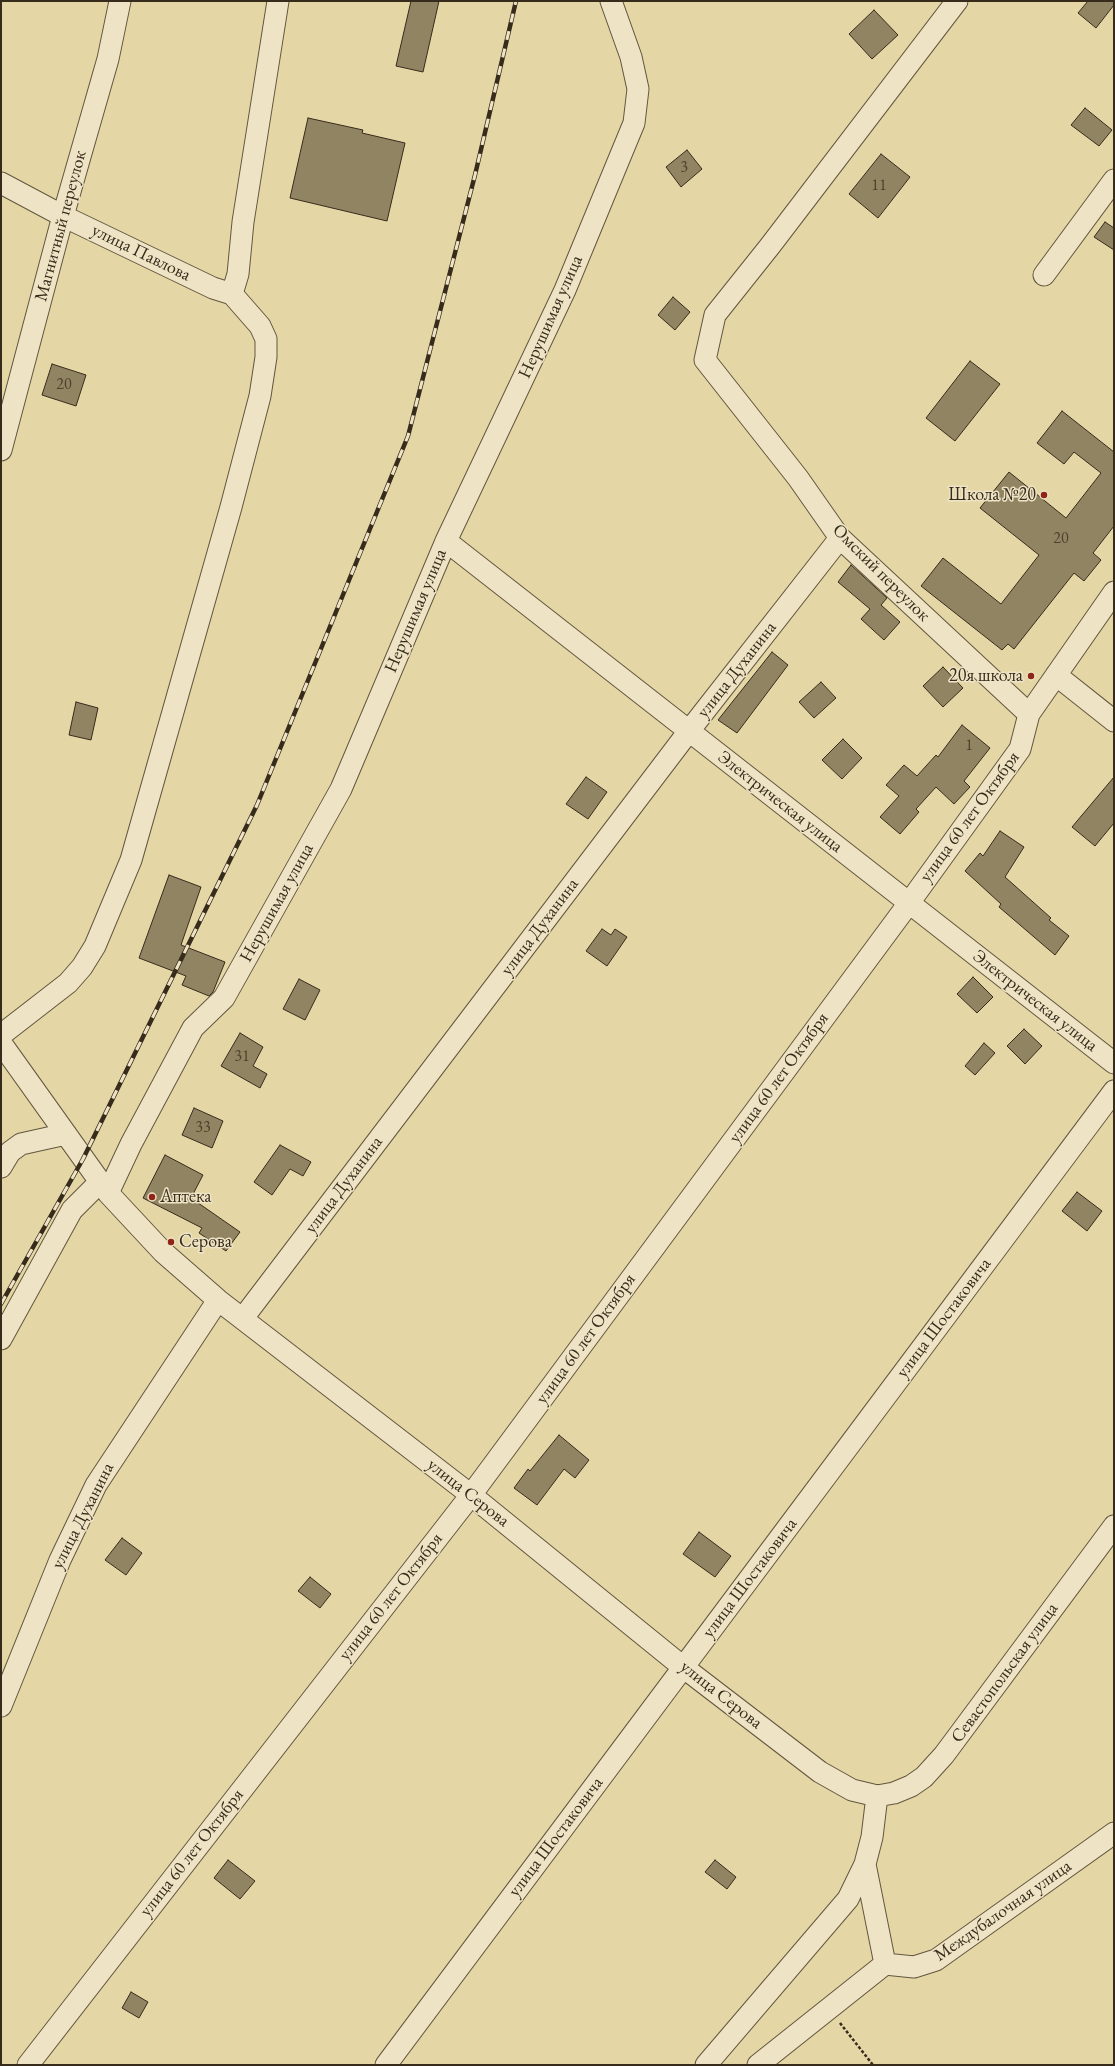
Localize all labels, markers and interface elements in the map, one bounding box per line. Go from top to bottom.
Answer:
street label: Магнитный переулок [30,148,92,304]
house number: 3 [680,158,688,178]
house number: 11 [871,176,887,196]
street label: улица Павлова [88,220,194,286]
street label: Нерушимая улица [514,252,588,382]
house number: 20 [56,375,72,395]
place label: Школа №20 [948,484,1036,506]
marker: Школа №20 [1039,490,1049,500]
street label: Омский переулок [828,520,934,626]
house number: 20 [1053,529,1069,549]
street label: Нерушимая улица [380,546,452,676]
street label: улица Духанина [693,618,781,722]
place label: 20я школа [949,665,1023,687]
marker: 20я школа [1026,671,1036,681]
house number: 1 [965,736,973,756]
street label: Электрическая улица [713,746,847,858]
street label: улица 60 лет Октября [915,748,1025,886]
street label: Нерушимая улица [235,840,319,966]
street label: улица Духанина [496,874,584,980]
street label: Электрическая улица [968,945,1102,1057]
street label: улица 60 лет Октября [724,1009,834,1147]
house number: 31 [234,1047,250,1067]
house number: 33 [195,1118,211,1138]
street label: улица Духанина [300,1132,388,1238]
place label: Аптека [160,1186,211,1208]
marker: Аптека [147,1192,157,1202]
place label: Серова [179,1231,232,1253]
marker: Серова [166,1237,176,1247]
street label: улица Шостаковича [892,1254,996,1382]
street label: улица 60 лет Октября [531,1270,641,1408]
street label: улица Серова [423,1454,513,1532]
street label: улица Духанина [47,1459,119,1573]
street label: улица Шостаковича [698,1514,802,1642]
street label: улица 60 лет Октября [334,1529,448,1665]
street label: Севастопольская улица [947,1599,1063,1747]
street label: улица Серова [676,1656,766,1734]
street label: улица Шостаковича [504,1773,608,1901]
street label: улица 60 лет Октября [135,1785,249,1921]
street label: Междубалочная улица [930,1856,1076,1966]

